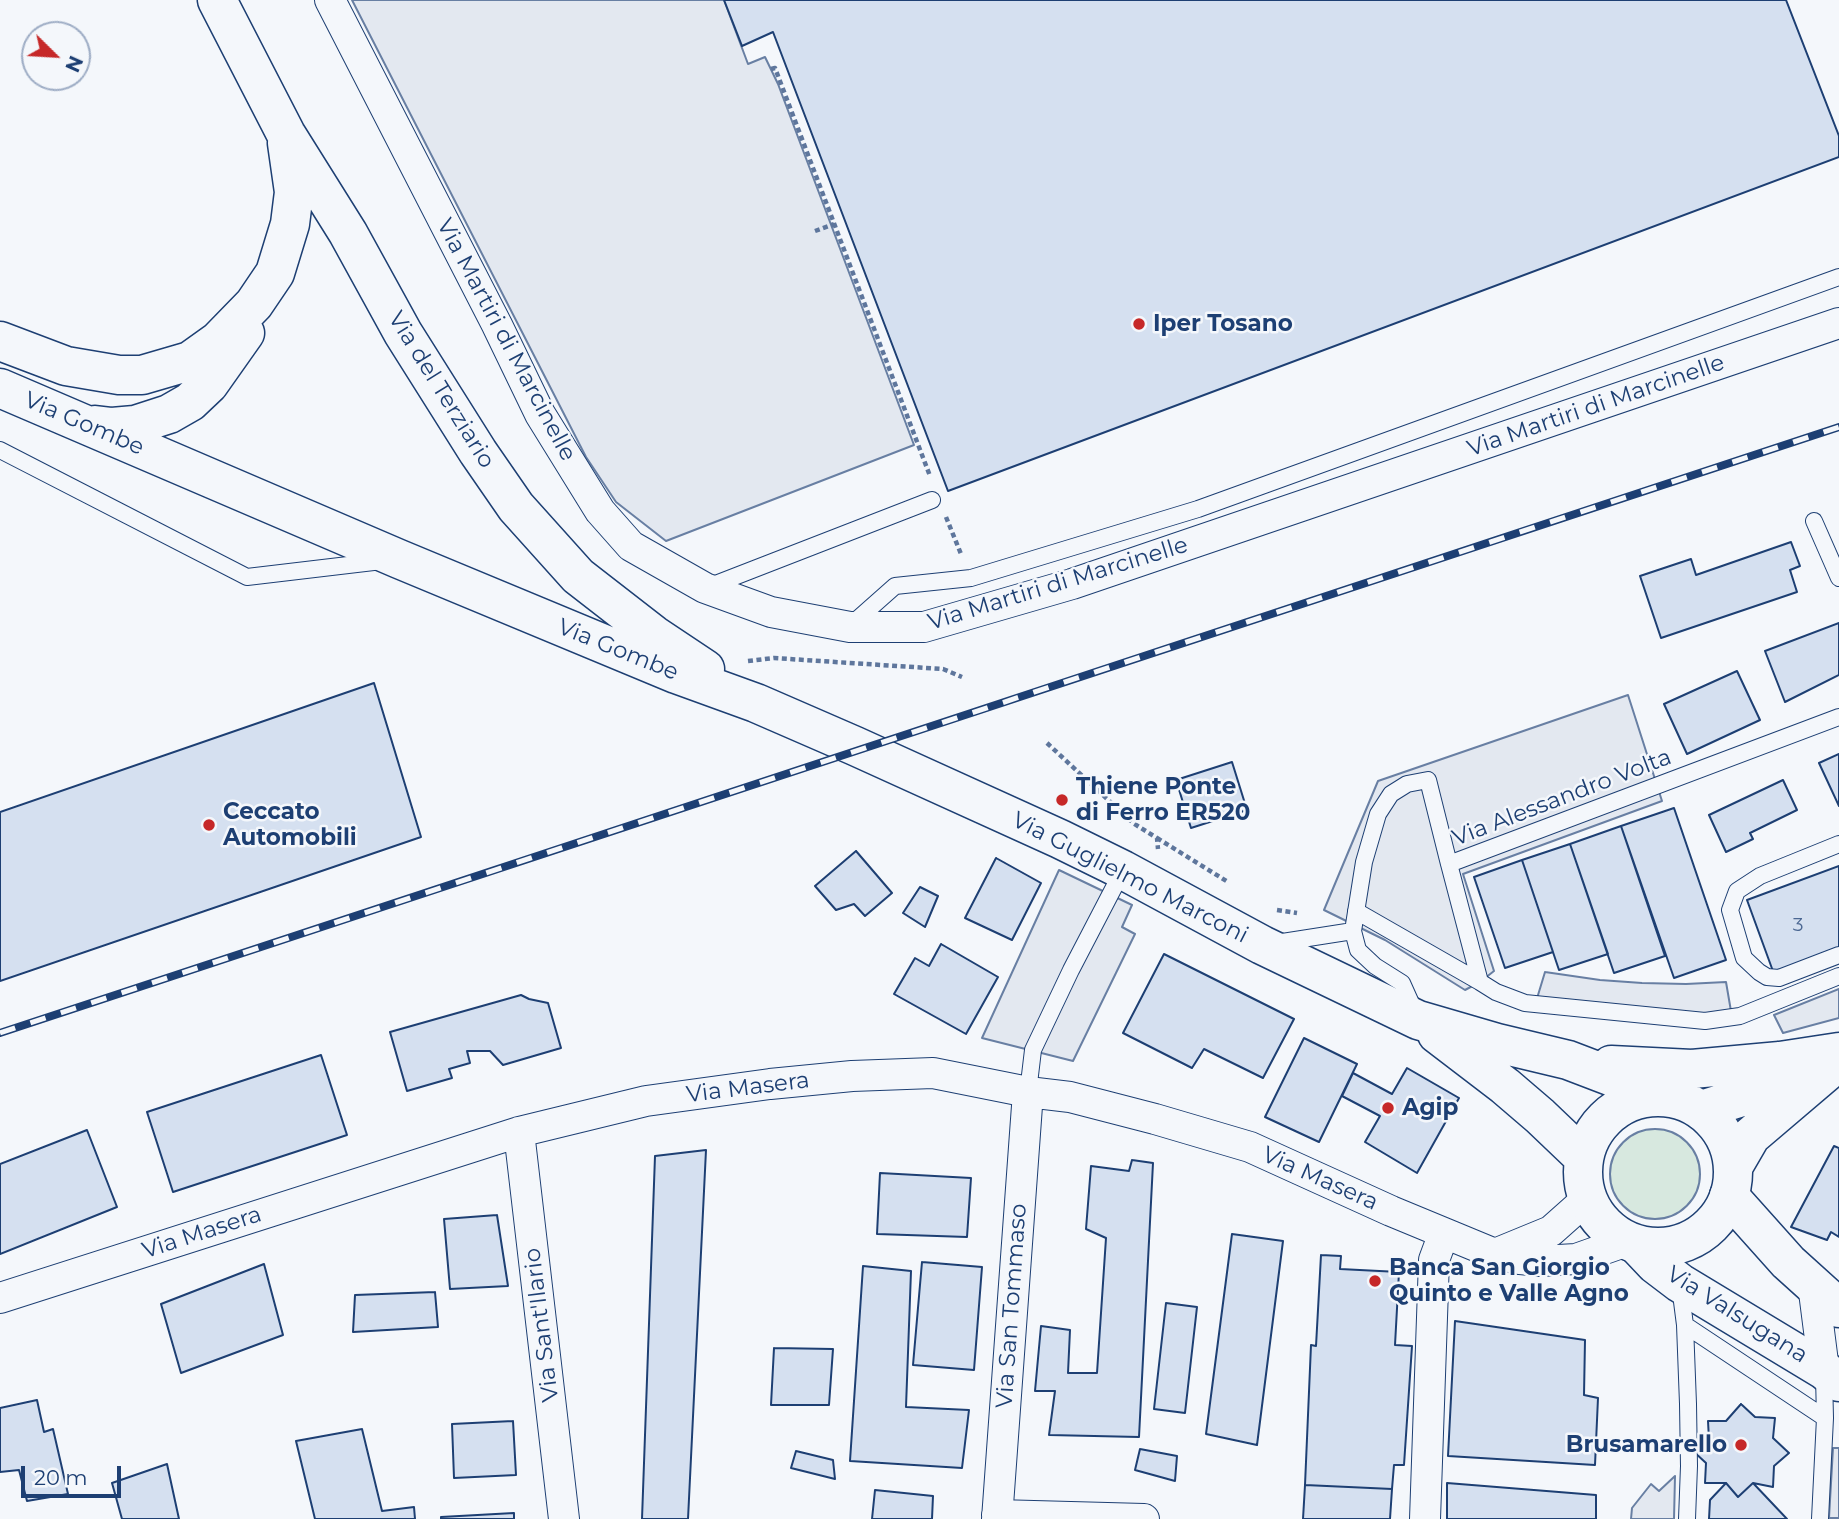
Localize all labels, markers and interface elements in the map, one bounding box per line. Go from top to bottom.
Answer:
north arrow [21,21,91,91]
text: N [60,52,87,76]
street label: Via Martiri di Marcinelle [430,214,582,466]
street label: Via del Terziario [382,307,500,473]
place label: Iper Tosano [1153,310,1293,338]
marker: Iper Tosano [1131,316,1147,332]
street label: Via Martiri di Marcinelle [1464,349,1728,463]
street label: Via Gombe [20,386,148,462]
street label: Via Martiri di Marcinelle [925,531,1191,637]
street label: Via Gombe [554,613,682,687]
street label: Via Alessandro Volta [1449,744,1675,852]
place label: Thiene Ponte di Ferro ER520 [1076,773,1250,827]
marker: Thiene Ponte di Ferro ER520 [1054,792,1070,808]
place label: Ceccato Automobili [223,798,357,852]
street label: Via Guglielmo Marconi [1007,806,1253,950]
marker: Ceccato Automobili [201,817,217,833]
house number: 3 [1793,914,1803,936]
street label: Via Masera [685,1067,811,1109]
place label: Agip [1402,1094,1458,1122]
marker: Agip [1380,1100,1396,1116]
street label: Via Masera [1258,1141,1382,1217]
street label: Via Masera [139,1201,265,1265]
street label: Via San Tommaso [991,1203,1033,1409]
street label: Via Sant'Ilario [519,1246,565,1404]
place label: Banca San Giorgio Quinto e Valle Agno [1389,1254,1629,1308]
street label: Via Valsugana [1661,1261,1813,1369]
marker: Banca San Giorgio Quinto e Valle Agno [1367,1273,1383,1289]
place label: Brusamarello [1566,1431,1727,1459]
marker: Brusamarello [1733,1437,1749,1453]
scale bar [24,1452,124,1496]
text: 20 m [34,1465,88,1490]

